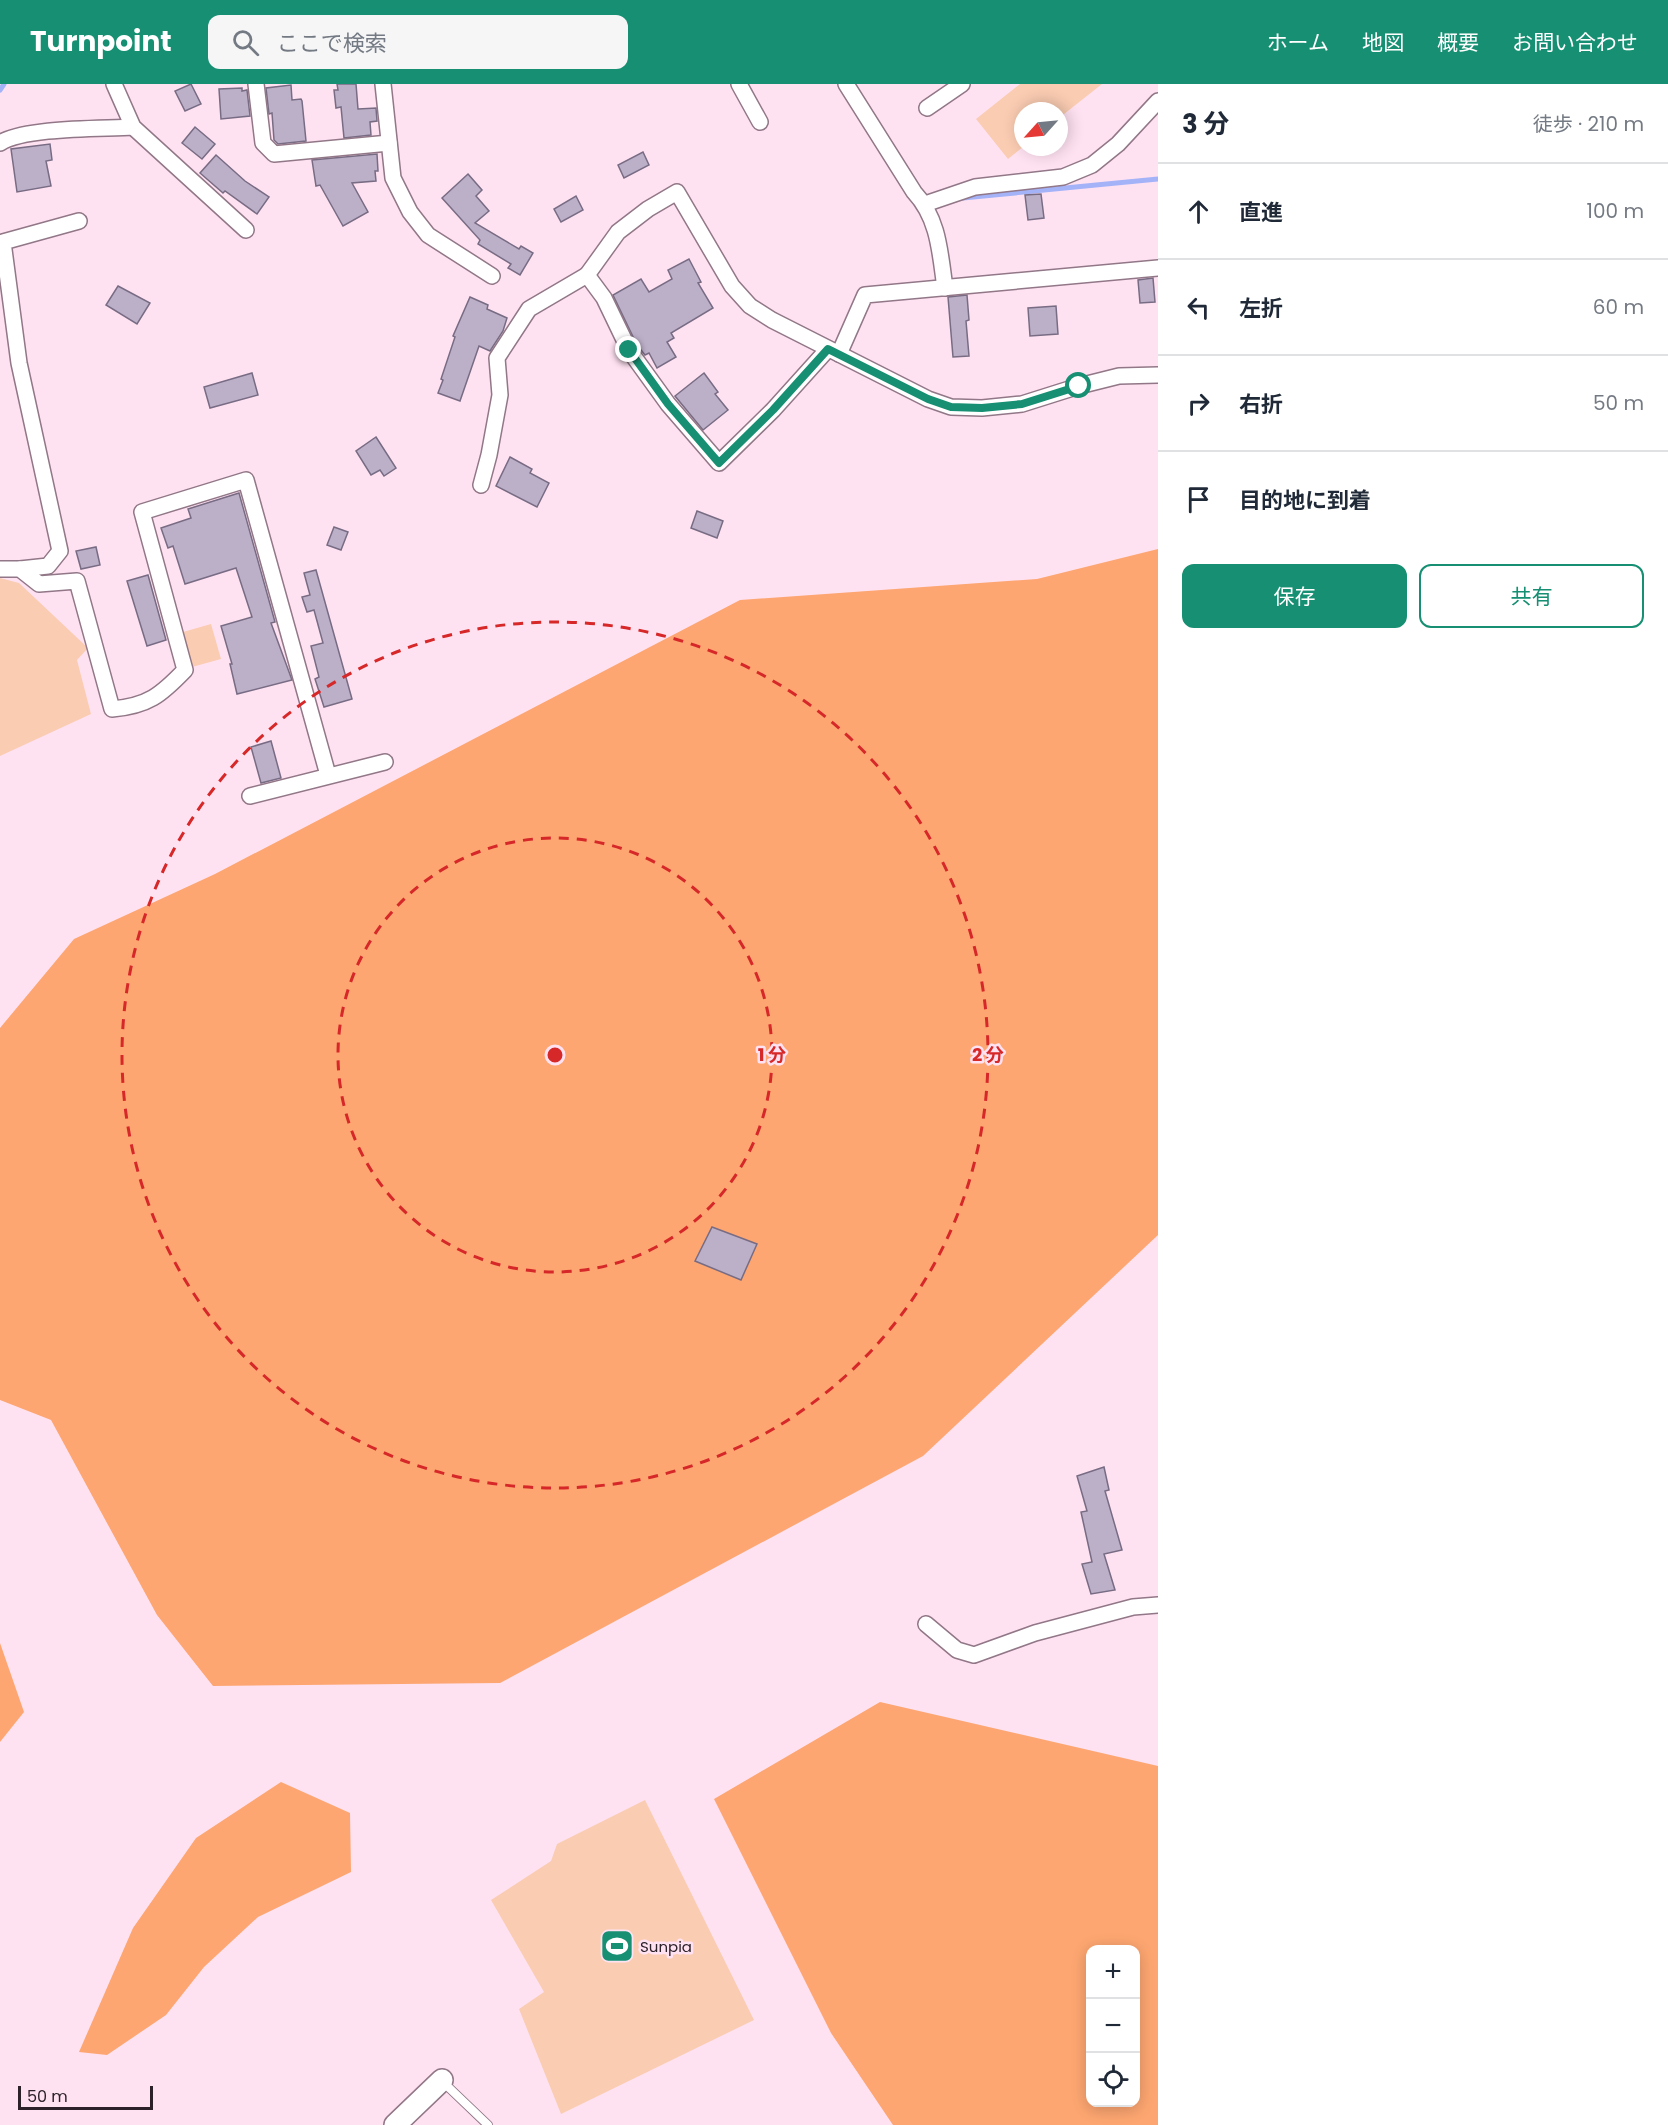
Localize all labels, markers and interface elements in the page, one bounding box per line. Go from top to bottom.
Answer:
search box [208,15,628,69]
text: Turnpoint [30,22,172,61]
icon: search [229,26,262,59]
text: ここで検索 [277,28,387,59]
text: ホーム [1267,28,1329,57]
text: 地図 [1362,28,1404,57]
text: 概要 [1437,28,1479,57]
text: お問い合わせ [1512,28,1638,57]
north arrow [1014,102,1068,156]
text: 3 分 [1182,106,1229,142]
text: 徒歩 · 210 m [1533,110,1644,138]
icon: ahead [1182,195,1215,228]
text: 直進 [1239,197,1283,228]
text: 100 m [1587,197,1644,225]
icon: left [1182,291,1215,324]
text: 左折 [1239,293,1283,324]
text: 60 m [1593,293,1644,321]
route end [615,336,641,362]
route start [1065,372,1091,398]
icon: right [1182,387,1215,420]
text: 右折 [1239,389,1283,420]
text: 50 m [1593,389,1644,417]
icon: arrive [1182,483,1215,516]
text: 目的地に到着 [1239,485,1371,516]
button: 保存 [1182,564,1407,628]
button: 共有 [1419,564,1644,628]
text: 1 分 [758,1042,786,1067]
text: 2 分 [972,1042,1004,1067]
centre of rings [545,1045,565,1065]
sports icon: Sunpia [599,1928,635,1964]
place label: Sunpia [640,1936,692,1957]
map controls [1086,1945,1140,2107]
button: + [1086,1945,1140,1999]
button: − [1086,1999,1140,2053]
button: locate [1086,2053,1140,2107]
scale bar [18,2083,153,2110]
text: 50 m [27,2085,68,2108]

